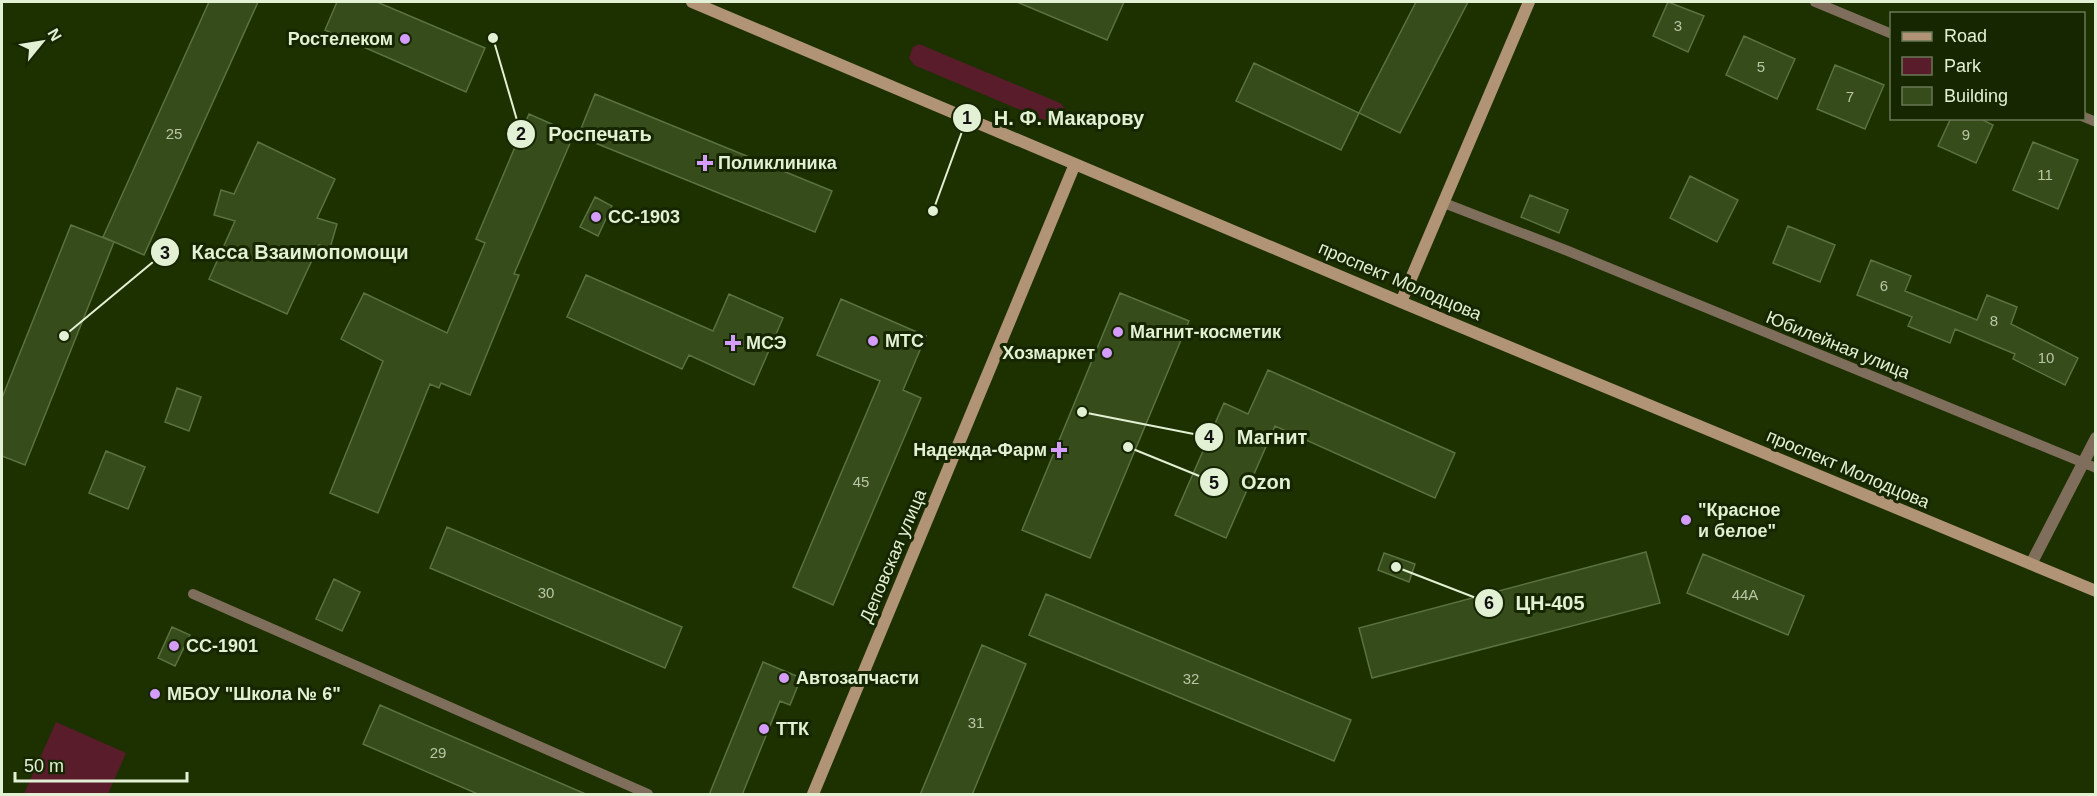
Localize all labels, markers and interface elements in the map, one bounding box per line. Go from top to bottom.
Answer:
north arrow [12,12,72,72]
legend [1890,12,2085,120]
house number: 3 [1674,17,1682,34]
text: N [44,25,65,44]
text: Road [1944,26,1987,46]
place label: Ростелеком [288,29,393,49]
marker: Ростелеком [398,32,412,46]
text: Park [1944,56,1982,76]
house number: 5 [1757,58,1765,75]
text: Building [1944,86,2008,106]
house number: 7 [1846,88,1854,105]
callout: Н. Ф. Макарову [952,99,1156,137]
text: Н. Ф. Макарову [994,107,1145,129]
text: 1 [962,108,972,128]
callout: Роспечать [506,115,664,153]
text: Роспечать [548,123,652,145]
text: 2 [516,124,526,144]
house number: 25 [166,125,182,142]
house number: 9 [1962,126,1970,143]
place label: Поликлиника [718,153,838,173]
marker: Поликлиника [696,154,714,172]
house number: 11 [2037,166,2053,183]
place label: СС-1903 [608,207,680,227]
marker: СС-1903 [589,210,603,224]
callout: Касса Взаимопомощи [150,233,421,271]
street label: проспект Молодцова [1316,238,1485,325]
text: Касса Взаимопомощи [192,241,408,263]
text: 3 [160,243,170,263]
house number: 6 [1880,277,1888,294]
street label: Юбилейная улица [1763,307,1914,383]
house number: 8 [1990,312,1998,329]
place label: Магнит-косметик [1130,322,1282,342]
marker: Магнит-косметик [1111,325,1125,339]
place label: МТС [885,331,924,351]
place label: МСЭ [746,333,787,353]
marker: МСЭ [724,334,742,352]
marker: МТС [866,334,880,348]
place label: Хозмаркет [1002,343,1095,363]
marker: Хозмаркет [1100,346,1114,360]
house number: 10 [2038,349,2054,366]
callout: Магнит [1194,418,1319,456]
text: Магнит [1237,426,1307,448]
street label: проспект Молодцова [1764,426,1933,513]
text: 4 [1204,427,1214,447]
place label: Надежда-Фарм [913,440,1047,460]
marker: Надежда-Фарм [1052,443,1066,457]
callout: Ozon [1199,463,1303,501]
text: Ozon [1241,471,1291,493]
house number: 45 [853,473,869,490]
text: 5 [1209,473,1219,493]
street label: Деповская улица [856,485,930,626]
place label: "Красное и белое" [1698,500,1780,541]
marker: "Красное и белое" [1679,513,1693,527]
house number: 30 [538,584,554,601]
callout: ЦН-405 [1474,584,1597,622]
house number: 44А [1732,586,1758,603]
text: ЦН-405 [1515,592,1585,614]
text: 6 [1484,593,1494,613]
place label: СС-1901 [186,636,258,656]
marker: СС-1901 [167,639,181,653]
place label: Автозапчасти [796,668,919,688]
house number: 32 [1183,670,1199,687]
marker: Автозапчасти [777,671,791,685]
place label: МБОУ "Школа № 6" [167,684,341,704]
marker: МБОУ "Школа № 6" [148,687,162,701]
house number: 31 [968,714,984,731]
place label: ТТК [776,719,810,739]
marker: ТТК [757,722,771,736]
house number: 29 [430,744,446,761]
scale bar [15,745,188,783]
text: 50 m [24,756,64,776]

